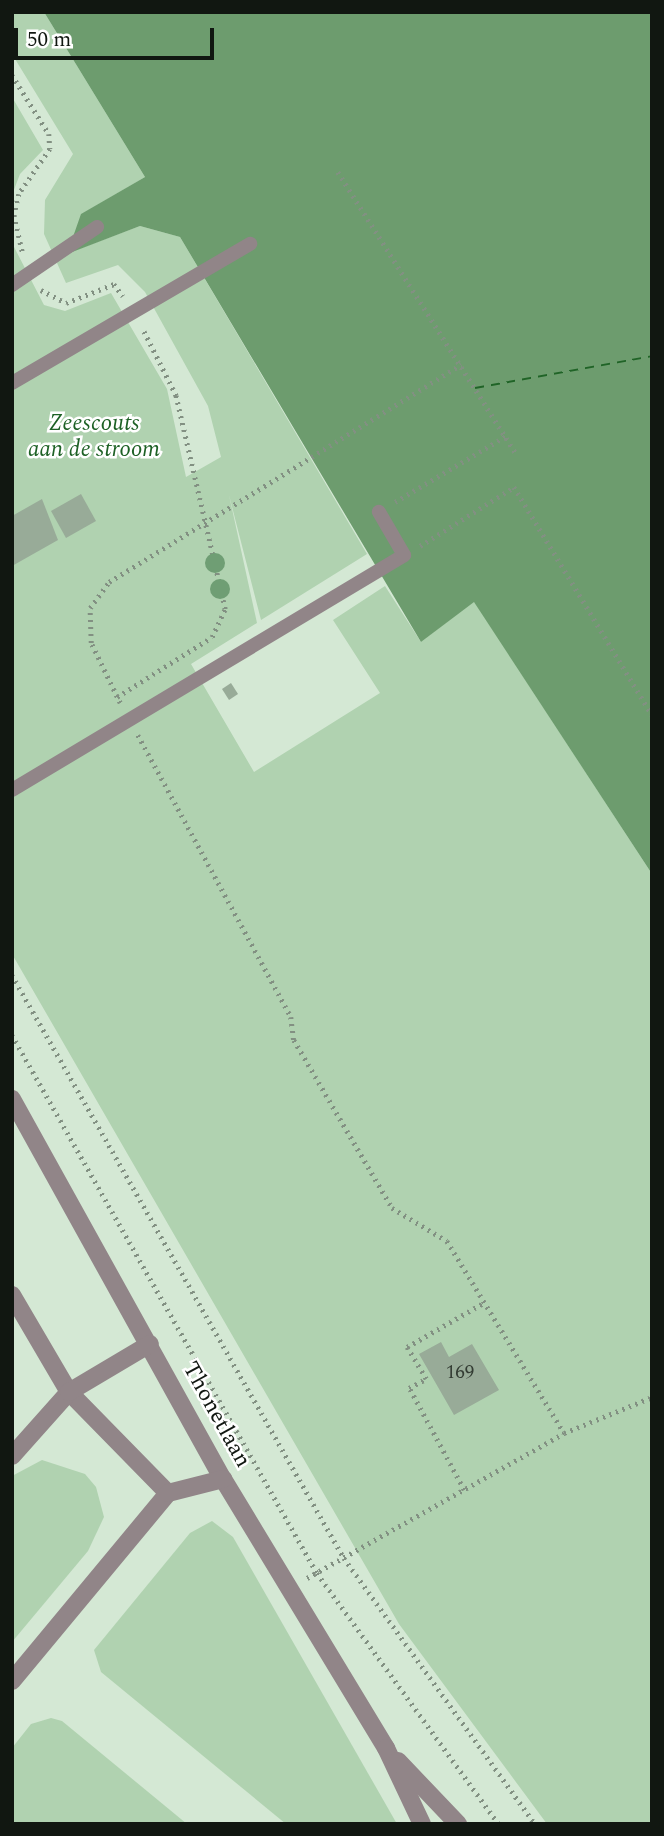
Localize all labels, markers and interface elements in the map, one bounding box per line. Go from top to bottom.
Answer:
scale bar [18,14,217,58]
text: 50 m [27,24,71,56]
park label: Zeescouts aan de stroom [28,410,160,464]
street label: Thonetlaan [176,1357,256,1473]
house number: 169 [446,1362,474,1384]

